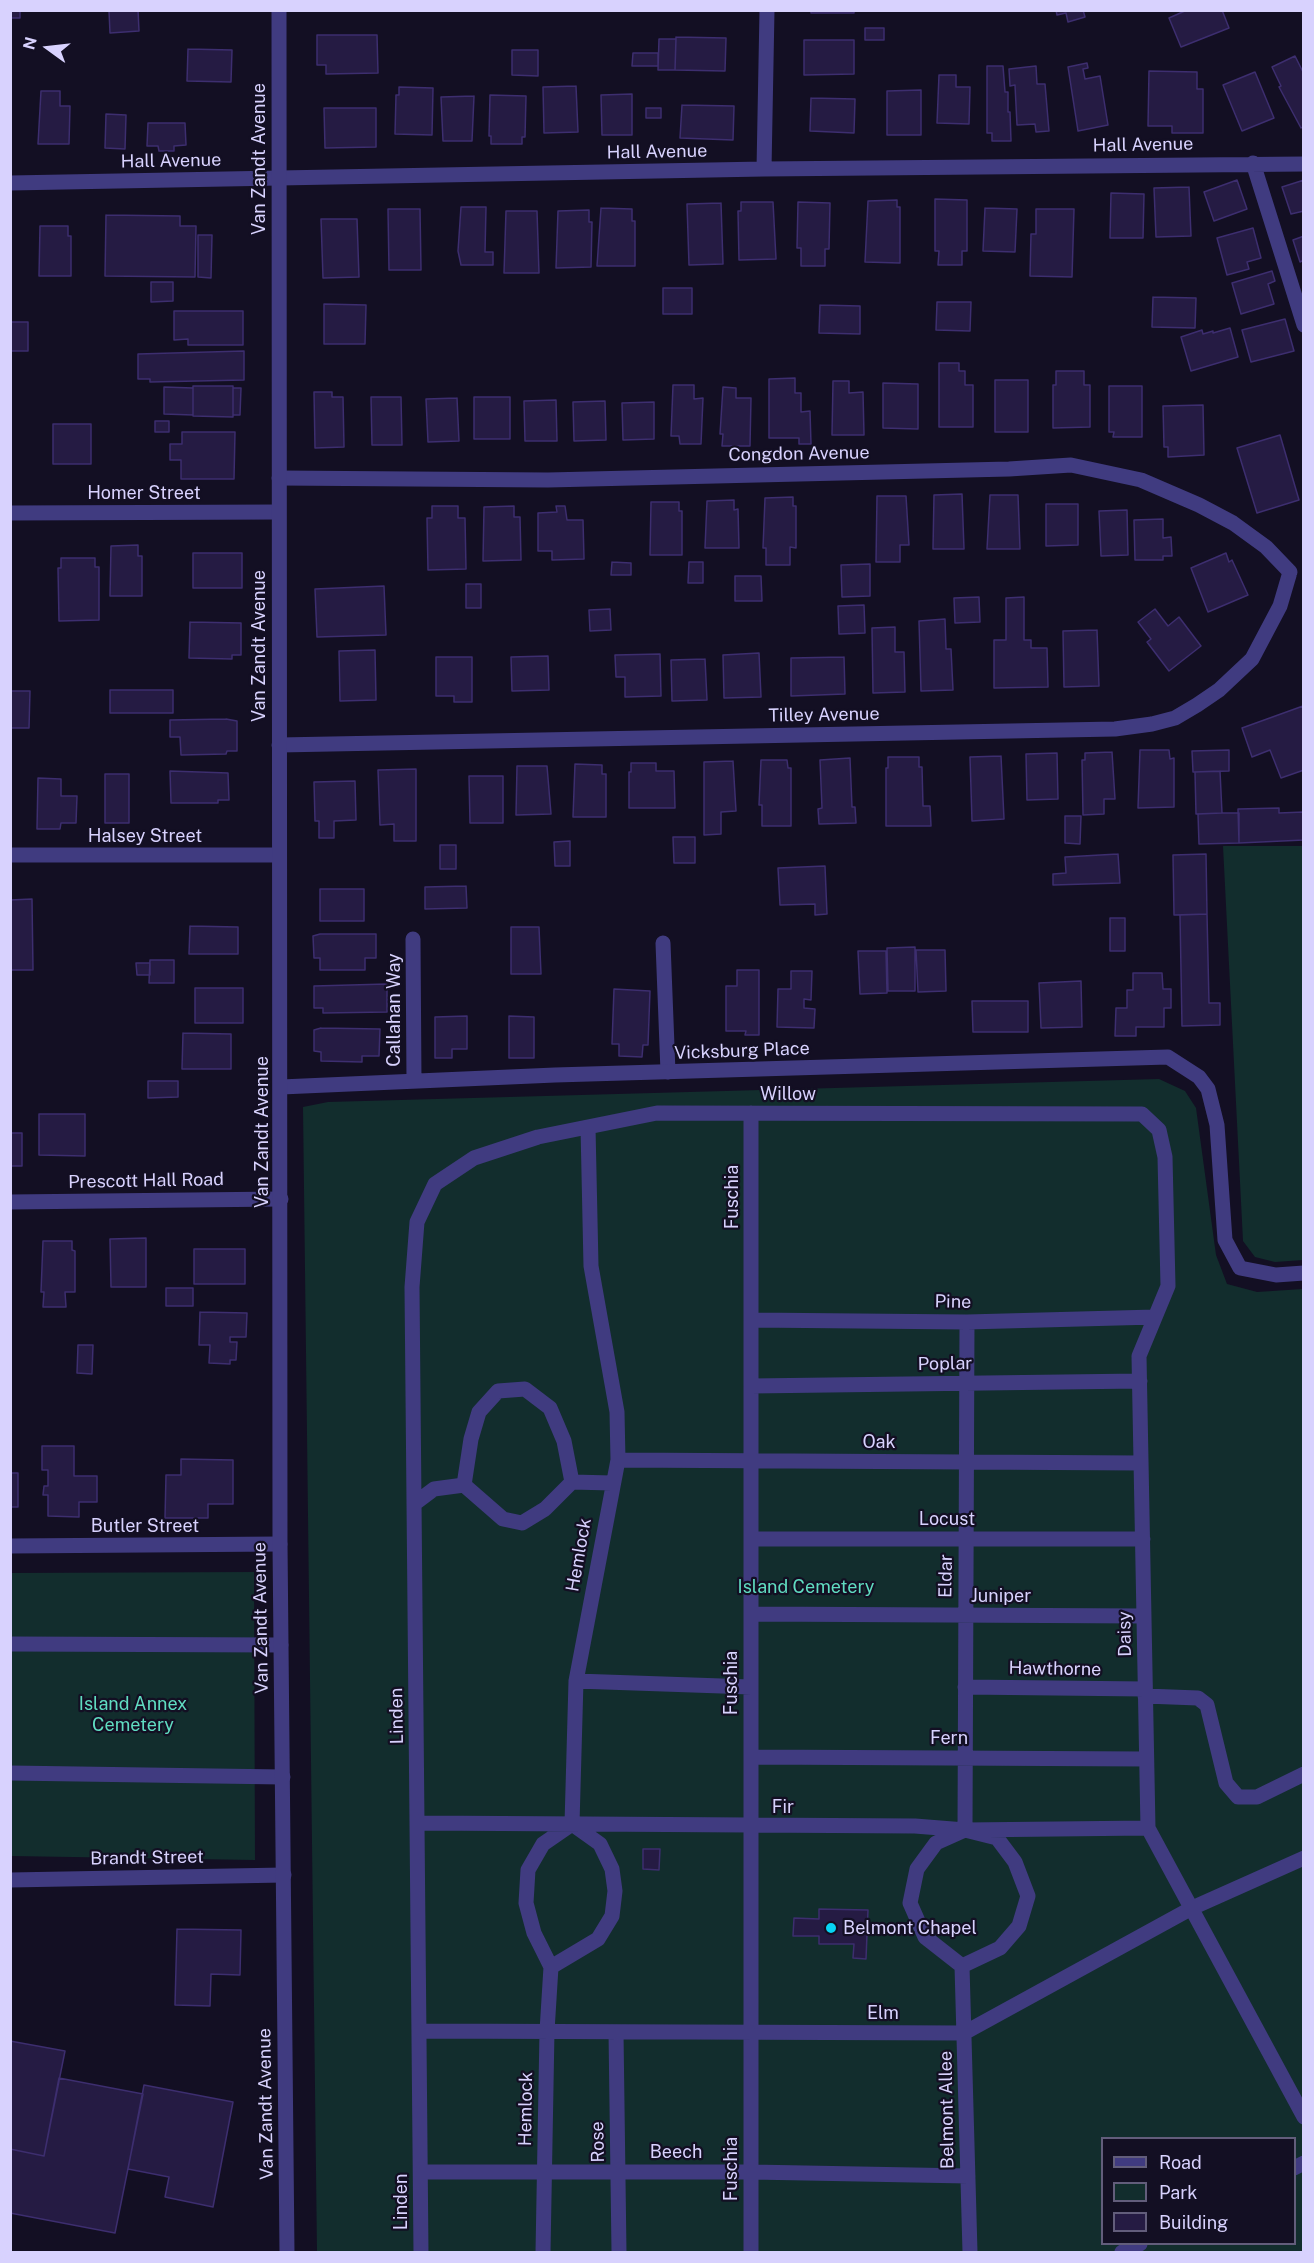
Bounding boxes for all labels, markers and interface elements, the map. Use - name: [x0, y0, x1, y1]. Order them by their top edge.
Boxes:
- north arrow: [18, 18, 78, 78]
- text: N: [19, 35, 41, 52]
- street label: Van Zandt Avenue: [248, 83, 270, 235]
- street label: Hall Avenue: [1093, 133, 1193, 157]
- street label: Hall Avenue: [607, 140, 707, 164]
- street label: Hall Avenue: [121, 149, 221, 173]
- street label: Congdon Avenue: [728, 442, 870, 466]
- street label: Homer Street: [87, 482, 201, 504]
- street label: Van Zandt Avenue: [248, 570, 270, 722]
- street label: Tilley Avenue: [768, 703, 880, 727]
- street label: Halsey Street: [88, 825, 202, 847]
- street label: Callahan Way: [383, 953, 405, 1067]
- street label: Vicksburg Place: [674, 1038, 810, 1064]
- street label: Van Zandt Avenue: [251, 1056, 273, 1208]
- street label: Willow: [760, 1083, 816, 1105]
- street label: Fuschia: [721, 1165, 743, 1229]
- street label: Prescott Hall Road: [68, 1169, 224, 1193]
- street label: Pine: [935, 1291, 971, 1313]
- street label: Poplar: [918, 1353, 972, 1375]
- street label: Oak: [862, 1431, 896, 1453]
- street label: Locust: [919, 1508, 975, 1530]
- street label: Butler Street: [91, 1515, 199, 1537]
- street label: Hemlock: [562, 1516, 596, 1594]
- street label: Van Zandt Avenue: [249, 1542, 273, 1694]
- street label: Eldar: [935, 1554, 957, 1598]
- park label: Island Cemetery: [738, 1576, 874, 1598]
- street label: Juniper: [971, 1585, 1031, 1607]
- street label: Daisy: [1114, 1611, 1136, 1657]
- street label: Fuschia: [720, 1651, 742, 1715]
- street label: Hawthorne: [1008, 1657, 1102, 1681]
- street label: Linden: [386, 1687, 408, 1745]
- park label: Island Annex Cemetery: [79, 1693, 187, 1736]
- street label: Fern: [930, 1727, 968, 1749]
- street label: Fir: [772, 1796, 794, 1818]
- street label: Brandt Street: [90, 1846, 204, 1870]
- place label: Belmont Chapel: [843, 1917, 977, 1939]
- marker: Belmont Chapel: [824, 1921, 838, 1935]
- street label: Elm: [867, 2002, 899, 2024]
- street label: Van Zandt Avenue: [254, 2028, 278, 2180]
- street label: Belmont Allee: [935, 2051, 959, 2169]
- street label: Hemlock: [515, 2072, 537, 2146]
- street label: Rose: [587, 2121, 609, 2163]
- street label: Fuschia: [720, 2137, 742, 2201]
- legend: [1101, 2137, 1296, 2245]
- street label: Beech: [650, 2141, 702, 2163]
- text: Road: [1159, 2152, 1202, 2173]
- street label: Linden: [390, 2174, 412, 2230]
- text: Park: [1159, 2182, 1197, 2203]
- text: Building: [1159, 2212, 1228, 2233]

